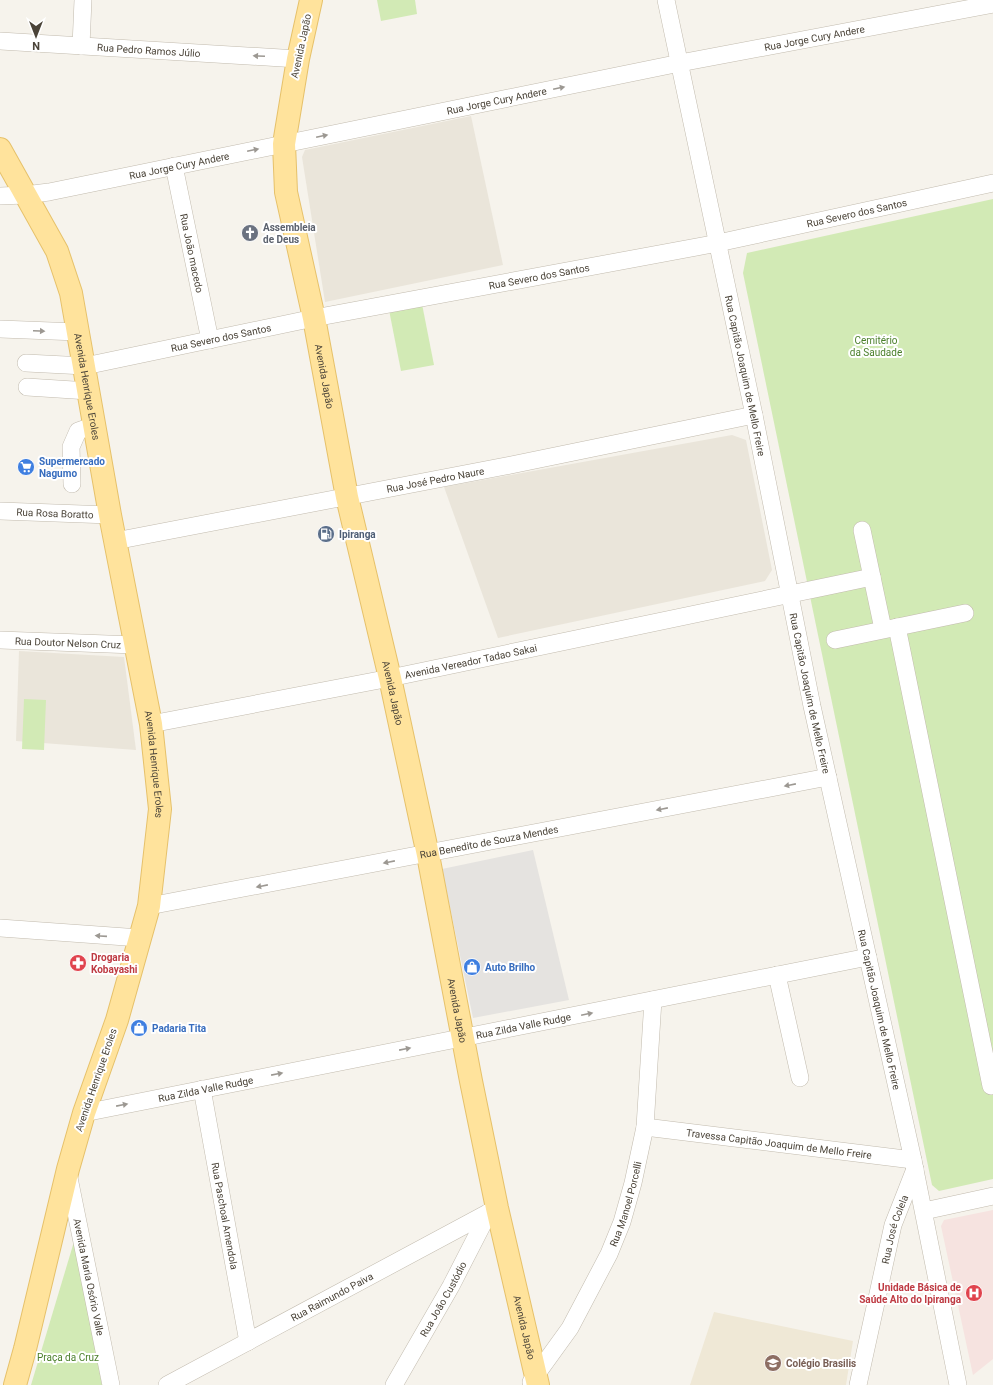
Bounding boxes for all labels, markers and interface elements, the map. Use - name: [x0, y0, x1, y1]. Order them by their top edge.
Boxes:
- street label: Avenida Japão: [289, 12, 313, 79]
- north arrow: [16, 16, 56, 56]
- street label: Rua Jorge Cury Andere: [763, 23, 865, 53]
- text: N: [32, 39, 40, 52]
- street label: Rua Pedro Ramos Júlio: [97, 41, 201, 59]
- one-way arrow: [253, 53, 265, 60]
- one-way arrow: [553, 84, 565, 90]
- street label: Rua Jorge Cury Andere: [445, 85, 548, 116]
- one-way arrow: [316, 133, 328, 139]
- one-way arrow: [247, 147, 259, 153]
- street label: Rua Jorge Cury Andere: [128, 150, 230, 181]
- street label: Rua Severo dos Santos: [806, 196, 908, 229]
- street label: Rua João macedo: [178, 213, 206, 294]
- place label: Assembleia de Deus: [263, 222, 316, 245]
- church icon: Assembleia de Deus: [240, 223, 260, 243]
- street label: Rua Severo dos Santos: [488, 261, 590, 291]
- street label: Rua Capitão Joaquim de Mello Freire: [723, 294, 768, 457]
- street label: Rua Severo dos Santos: [170, 322, 272, 353]
- one-way arrow: [33, 328, 46, 334]
- street label: Avenida Henrique Eroles: [73, 332, 102, 441]
- park label: Cemitério da Saudade: [850, 335, 902, 358]
- street label: Avenida Japão: [313, 343, 336, 410]
- place label: Supermercado Nagumo: [39, 456, 105, 479]
- supermarket icon: Supermercado Nagumo: [16, 457, 36, 477]
- street label: Rua José Pedro Naure: [385, 465, 485, 494]
- street label: Rua Rosa Boratto: [16, 506, 94, 520]
- fuel station icon: Ipiranga: [316, 524, 336, 544]
- place label: Ipiranga: [339, 529, 376, 540]
- street label: Rua Capitão Joaquim de Mello Freire: [788, 612, 832, 774]
- street label: Rua Doutor Nelson Cruz: [15, 635, 121, 650]
- street label: Avenida Vereador Tadao Sakai: [404, 642, 538, 680]
- street label: Avenida Japão: [381, 660, 406, 726]
- street label: Avenida Henrique Eroles: [143, 710, 166, 819]
- one-way arrow: [784, 782, 796, 788]
- one-way arrow: [656, 807, 668, 813]
- street label: Rua Benedito de Souza Mendes: [419, 823, 559, 860]
- one-way arrow: [383, 859, 396, 865]
- one-way arrow: [256, 883, 268, 889]
- street label: Rua Capitão Joaquim de Mello Freire: [856, 928, 903, 1091]
- one-way arrow: [95, 932, 107, 939]
- place label: Drogaria Kobayashi: [91, 952, 138, 975]
- pharmacy icon: Drogaria Kobayashi: [68, 953, 88, 973]
- shop icon: Auto Brilho: [462, 957, 482, 977]
- place label: Auto Brilho: [485, 962, 536, 973]
- street label: Avenida Japão: [446, 977, 469, 1044]
- one-way arrow: [581, 1010, 593, 1016]
- street label: Rua Zilda Valle Rudge: [475, 1011, 572, 1040]
- shop icon: Padaria Tita: [129, 1018, 149, 1038]
- place label: Padaria Tita: [152, 1023, 207, 1034]
- street label: Avenida Henrique Eroles: [73, 1027, 119, 1133]
- one-way arrow: [399, 1046, 411, 1052]
- one-way arrow: [271, 1071, 283, 1077]
- street label: Rua Zilda Valle Rudge: [157, 1074, 254, 1104]
- one-way arrow: [116, 1102, 128, 1108]
- street label: Travessa Capitão Joaquim de Mello Freire: [686, 1127, 872, 1160]
- street label: Rua Manoel Porcelli: [607, 1160, 643, 1248]
- street label: Rua Paschoal Amendola: [210, 1161, 240, 1270]
- street label: Rua José Colela: [879, 1193, 910, 1265]
- street label: Avenida Maria Osório Valle: [72, 1217, 106, 1337]
- street label: Rua João Custódio: [418, 1259, 468, 1339]
- street label: Rua Raimundo Paiva: [289, 1270, 375, 1323]
- place label: Unidade Básica de Saúde Alto do Ipiranga: [859, 1282, 962, 1305]
- hospital icon: Unidade Básica de Saúde Alto do Ipiranga: [964, 1283, 984, 1303]
- street label: Avenida Japão: [512, 1294, 537, 1361]
- park label: Praça da Cruz: [37, 1352, 99, 1363]
- school or university icon: Colégio Brasilis: [763, 1353, 783, 1373]
- place label: Colégio Brasilis: [786, 1358, 856, 1369]

